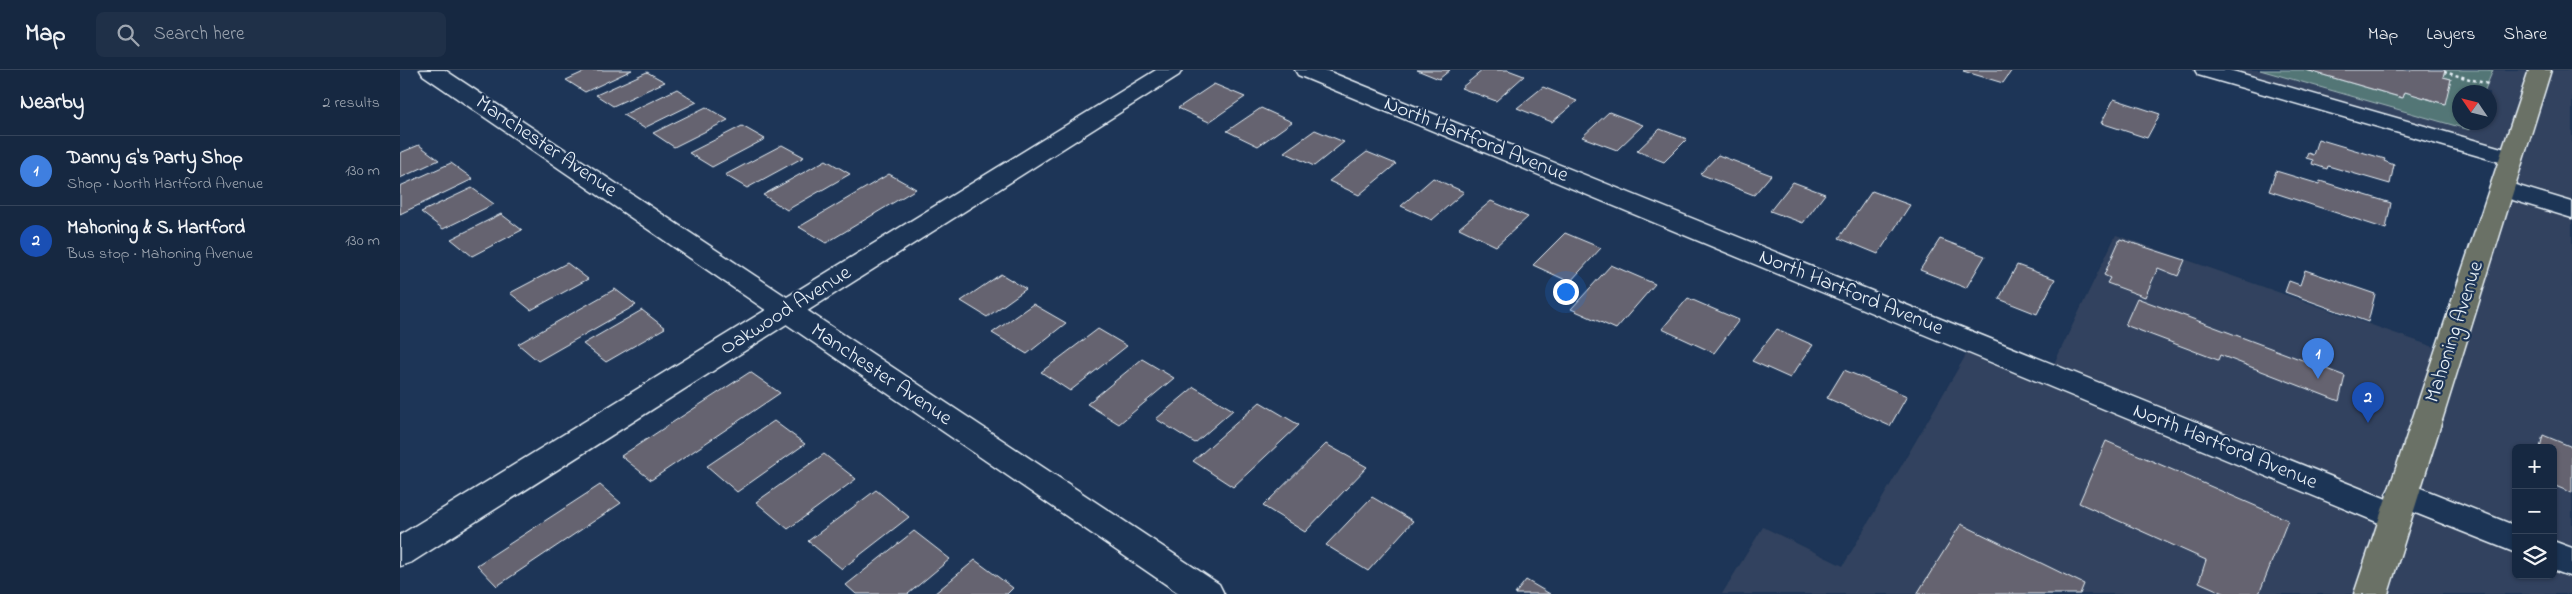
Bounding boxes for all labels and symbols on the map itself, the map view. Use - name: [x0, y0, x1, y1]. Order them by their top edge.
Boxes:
- north arrow: [2452, 85, 2497, 130]
- street label: Manchester Avenue: [469, 88, 623, 206]
- street label: North Hartford Avenue: [1379, 89, 1573, 191]
- street label: North Hartford Avenue: [1754, 242, 1948, 344]
- street label: Mahoning Avenue: [2418, 257, 2494, 407]
- street label: Oakwood Avenue: [715, 258, 858, 363]
- your location: [1553, 279, 1579, 305]
- street label: Manchester Avenue: [804, 316, 958, 434]
- pin: 1: [2302, 338, 2334, 379]
- pin: 2: [2352, 382, 2384, 423]
- street label: North Hartford Avenue: [2128, 396, 2322, 498]

